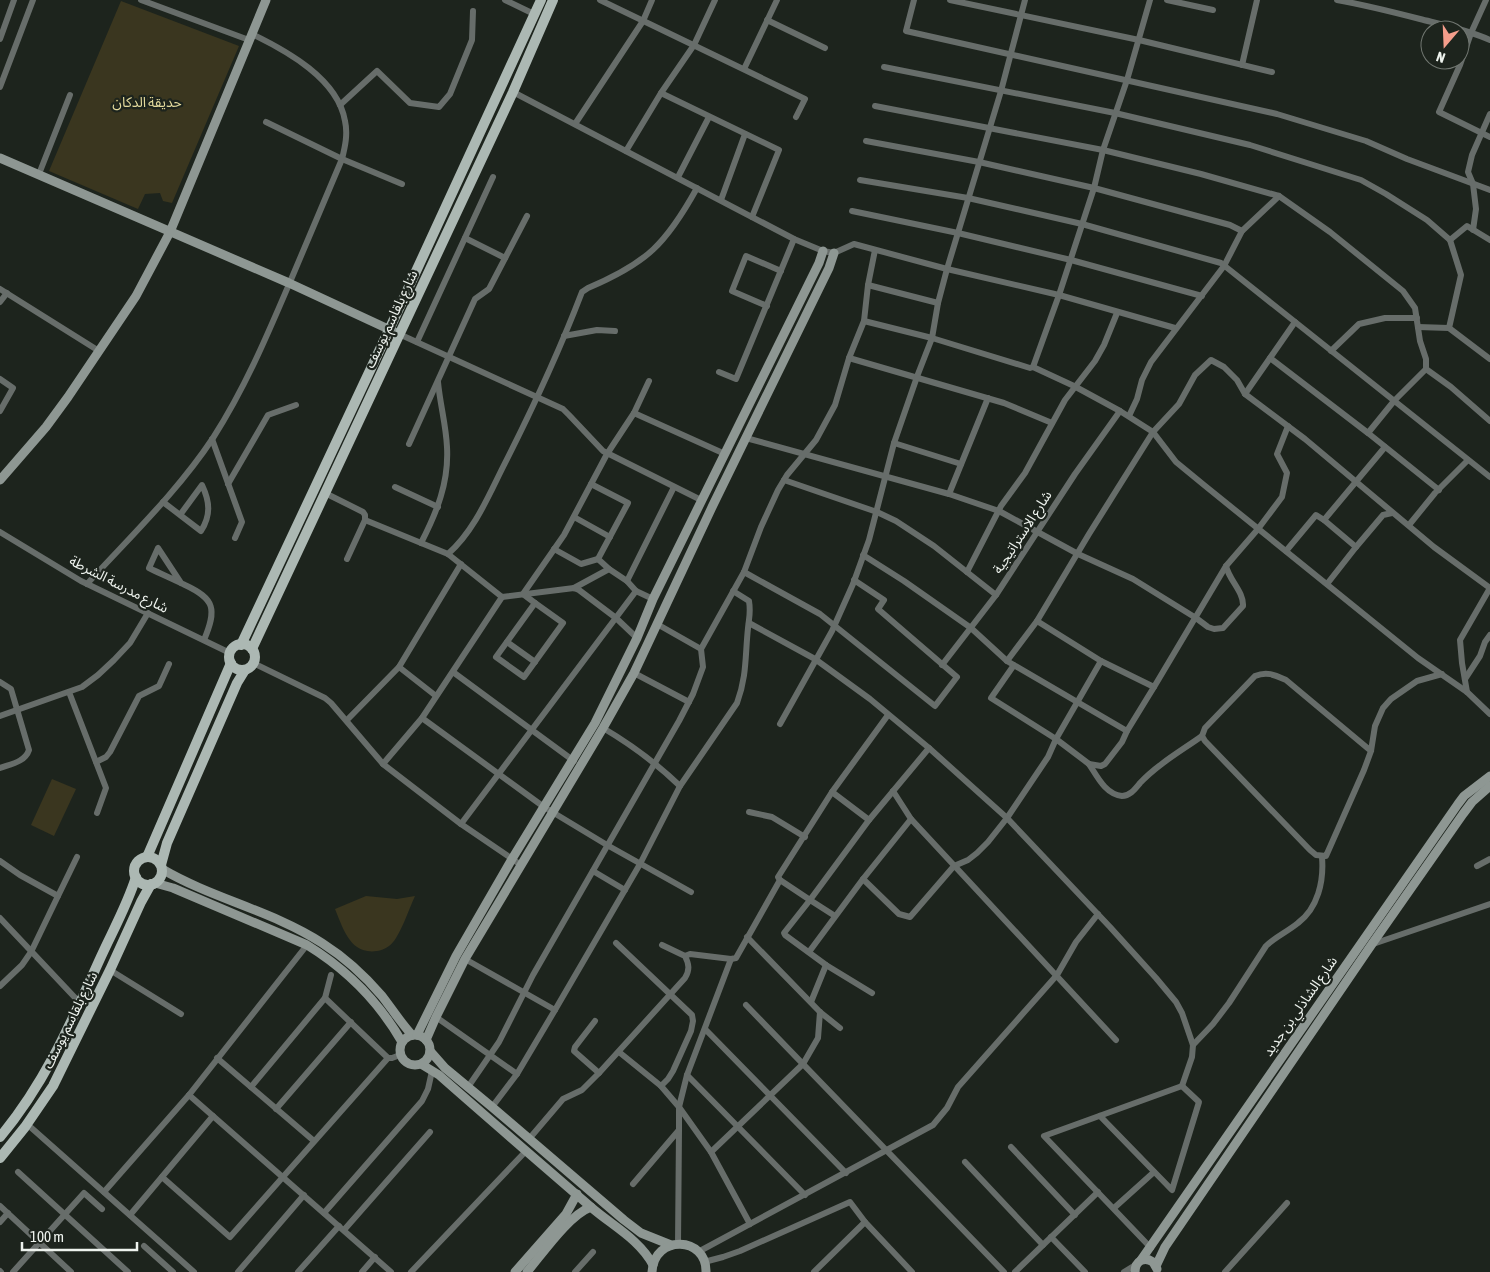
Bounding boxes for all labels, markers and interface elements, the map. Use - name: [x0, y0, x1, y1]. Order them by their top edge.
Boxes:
- north arrow: [1420, 20, 1470, 70]
- text: N: [1434, 48, 1447, 66]
- park label: حديقة الدكان: [112, 94, 182, 111]
- street label: شارع بلقاسم يوسف: [361, 268, 423, 372]
- street label: شارع الاستراتيجية: [989, 487, 1057, 578]
- street label: شارع مدرسة الشرطة: [66, 552, 171, 618]
- street label: شارع الشاذلي بن جديد: [1260, 953, 1343, 1061]
- street label: شارع بلقاسم يوسف: [40, 969, 103, 1072]
- scale bar: [22, 1220, 138, 1252]
- text: 100 m: [30, 1228, 64, 1245]

